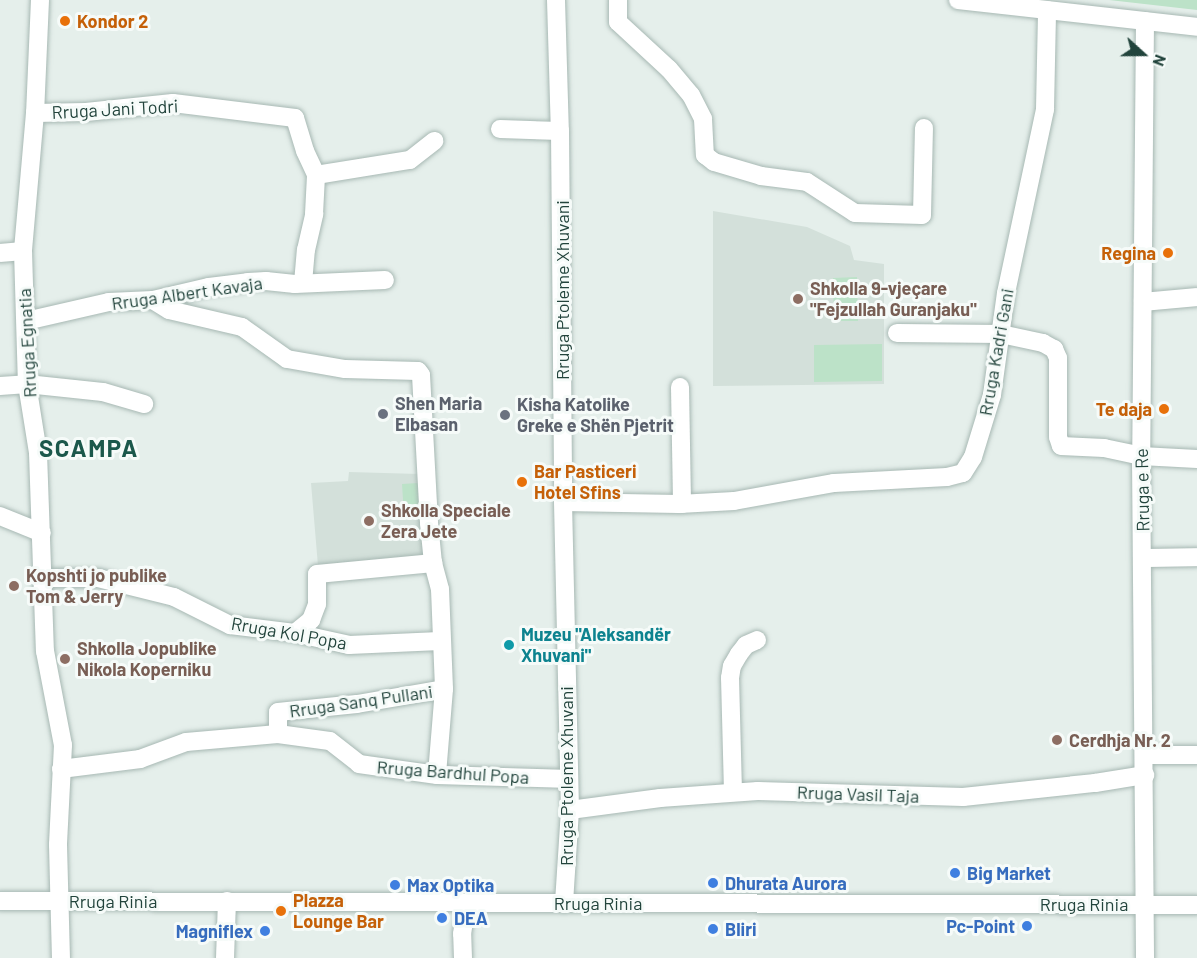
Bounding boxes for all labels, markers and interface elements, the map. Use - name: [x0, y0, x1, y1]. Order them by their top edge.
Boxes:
- place label: Kondor 2: [77, 10, 148, 32]
- marker: Kondor 2: [58, 14, 72, 28]
- north arrow: [1113, 24, 1173, 84]
- text: N: [1149, 52, 1171, 69]
- street label: Rruga Jani Todri: [51, 95, 179, 123]
- street label: Rruga Ptoleme Xhuvani: [551, 200, 573, 380]
- place label: Regina: [1101, 242, 1156, 264]
- marker: Regina: [1161, 246, 1175, 260]
- street label: Rruga Albert Kavaja: [110, 272, 264, 314]
- place label: Shkolla 9-vjeçare "Fejzullah Guranjaku": [810, 278, 977, 320]
- street label: Rruga Kadri Gani: [974, 287, 1018, 417]
- street label: Rruga Egnatia: [13, 288, 41, 398]
- marker: Shkolla 9-vjeçare "Fejzullah Guranjaku": [791, 292, 805, 306]
- place label: Shen Maria Elbasan: [395, 393, 482, 436]
- place label: Kisha Katolike Greke e Shën Pjetrit: [517, 394, 674, 436]
- place label: Te daja: [1096, 398, 1152, 420]
- marker: Te daja: [1157, 402, 1171, 416]
- marker: Shen Maria Elbasan: [376, 407, 390, 421]
- marker: Kisha Katolike Greke e Shën Pjetrit: [498, 408, 512, 422]
- district label: SCAMPA: [39, 434, 139, 462]
- street label: Rruga e Re: [1130, 448, 1154, 532]
- place label: Bar Pasticeri Hotel Sfins: [534, 461, 637, 504]
- marker: Bar Pasticeri Hotel Sfins: [515, 475, 529, 489]
- place label: Shkolla Speciale Zera Jete: [381, 500, 511, 542]
- marker: Shkolla Speciale Zera Jete: [362, 514, 376, 528]
- place label: Kopshti jo publike Tom & Jerry: [26, 565, 167, 608]
- marker: Kopshti jo publike Tom & Jerry: [7, 579, 21, 593]
- street label: Rruga Kol Popa: [229, 612, 349, 654]
- place label: Muzeu "Aleksandër Xhuvani": [521, 624, 671, 666]
- place label: Shkolla Jopublike Nikola Koperniku: [77, 638, 217, 680]
- marker: Muzeu "Aleksandër Xhuvani": [502, 638, 516, 652]
- marker: Shkolla Jopublike Nikola Koperniku: [58, 652, 72, 666]
- street label: Rruga Sanq Pullani: [288, 680, 434, 722]
- street label: Rruga Ptoleme Xhuvani: [555, 686, 577, 866]
- place label: Cerdhja Nr. 2: [1069, 729, 1171, 751]
- marker: Cerdhja Nr. 2: [1050, 733, 1064, 747]
- street label: Rruga Bardhul Popa: [376, 756, 530, 788]
- street label: Rruga Vasil Taja: [796, 781, 920, 807]
- place label: Big Market: [967, 862, 1051, 884]
- marker: Big Market: [948, 866, 962, 880]
- place label: Dhurata Aurora: [725, 872, 847, 894]
- place label: Max Optika: [407, 874, 494, 896]
- marker: Dhurata Aurora: [706, 876, 720, 890]
- marker: Max Optika: [388, 878, 402, 892]
- street label: Rruga Rinia: [69, 890, 157, 912]
- place label: Plazza Lounge Bar: [293, 890, 384, 932]
- street label: Rruga Rinia: [554, 892, 642, 914]
- street label: Rruga Rinia: [1040, 893, 1128, 915]
- marker: Plazza Lounge Bar: [274, 904, 288, 918]
- place label: DEA: [454, 907, 488, 929]
- marker: DEA: [435, 911, 449, 925]
- place label: Pc-Point: [946, 915, 1015, 937]
- place label: Bliri: [725, 918, 757, 940]
- marker: Pc-Point: [1020, 919, 1034, 933]
- place label: Magniflex: [176, 920, 253, 942]
- marker: Bliri: [706, 922, 720, 936]
- marker: Magniflex: [258, 924, 272, 938]

